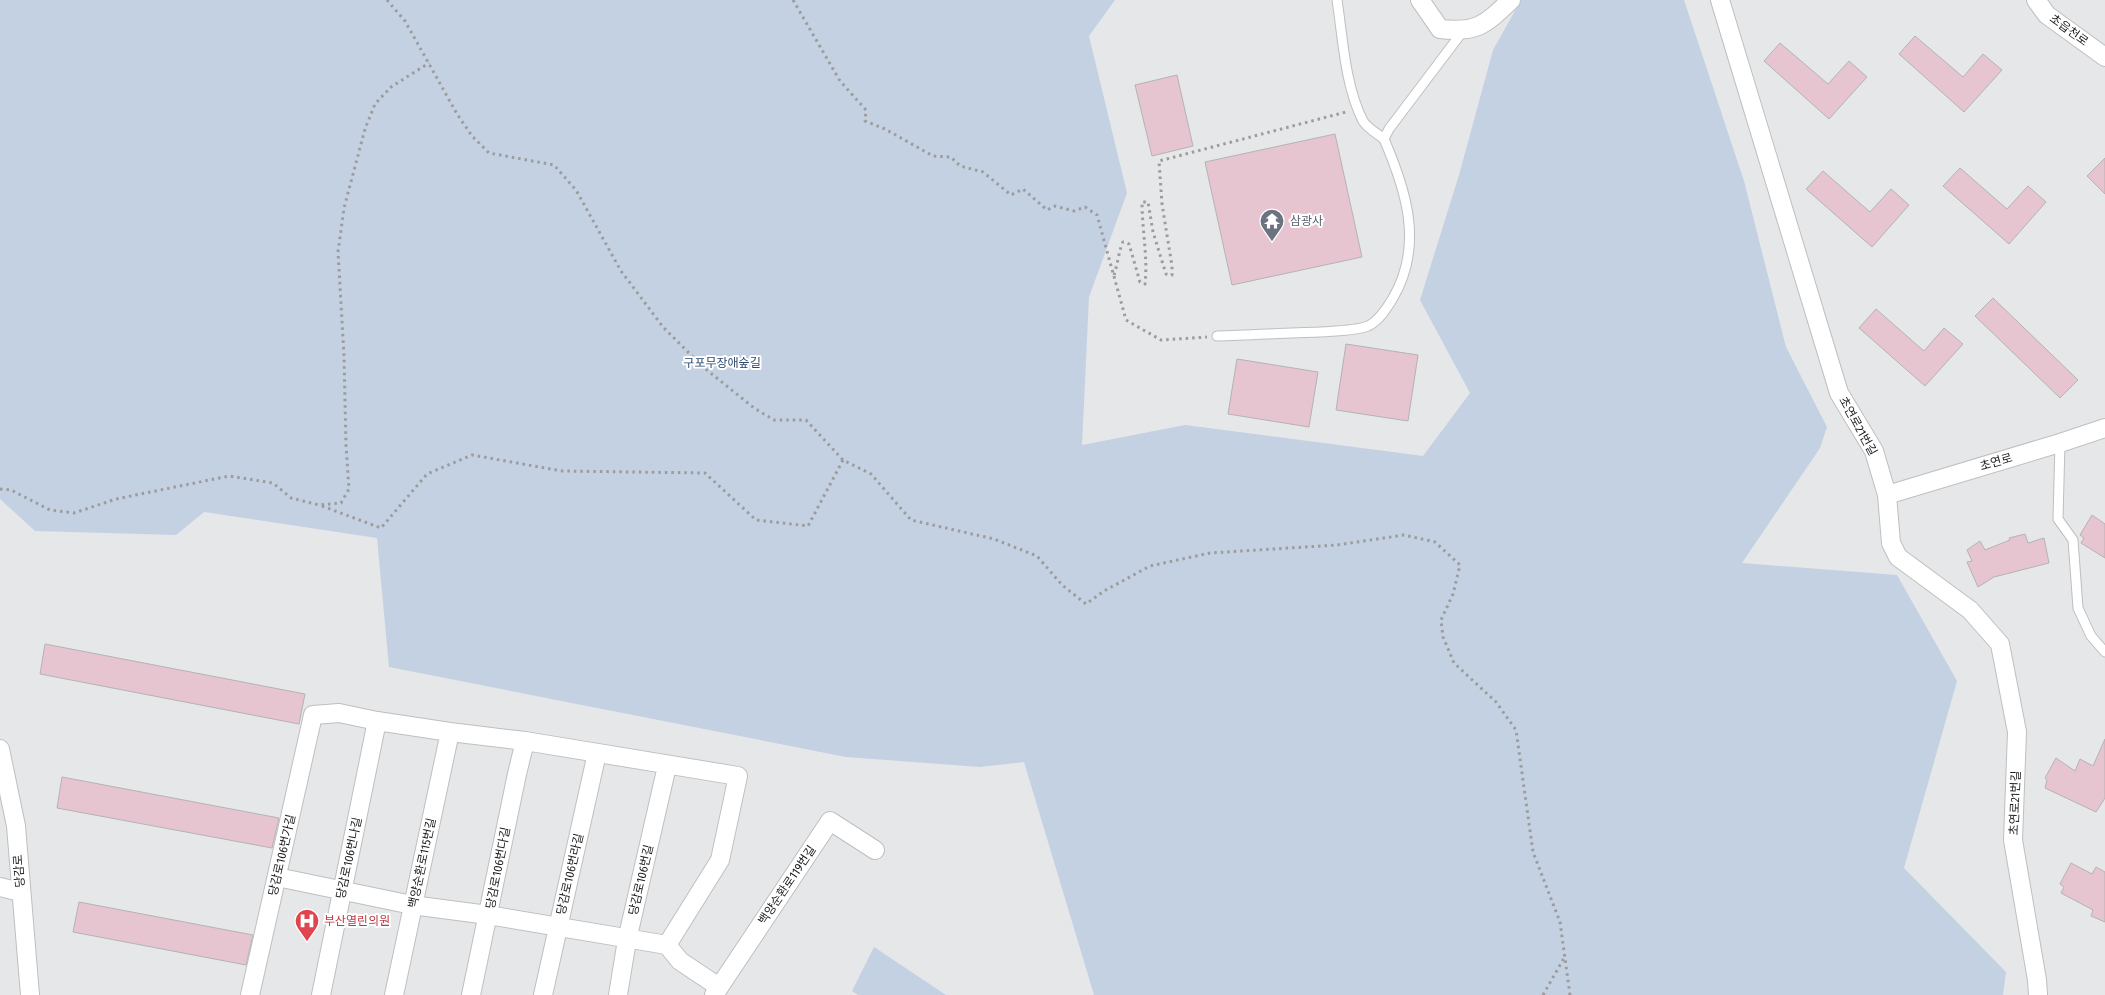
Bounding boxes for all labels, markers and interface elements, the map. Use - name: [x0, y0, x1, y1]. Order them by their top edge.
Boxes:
- street label: 초읍천로: [2047, 11, 2091, 49]
- temple icon: 삼광사: [1259, 208, 1285, 242]
- place label: 삼광사: [1290, 214, 1323, 228]
- park label: 구포무장애숲길: [683, 356, 761, 370]
- street label: 초연로21번길: [1836, 394, 1880, 458]
- street label: 초연로: [1978, 451, 2014, 473]
- street label: 초연로21번길: [2007, 770, 2023, 836]
- street label: 당감로106번가길: [266, 813, 298, 897]
- street label: 당감로106번나길: [334, 816, 364, 900]
- street label: 백양순환로115번길: [406, 817, 438, 909]
- street label: 당감로106번다길: [483, 826, 513, 910]
- street label: 당감로106번라길: [554, 832, 586, 916]
- street label: 당감로106번길: [626, 843, 656, 917]
- street label: 백양순환로119번길: [755, 843, 819, 927]
- street label: 당감로: [11, 854, 27, 888]
- hospital icon: 부산열린의원: [294, 908, 320, 942]
- place label: 부산열린의원: [324, 914, 390, 928]

